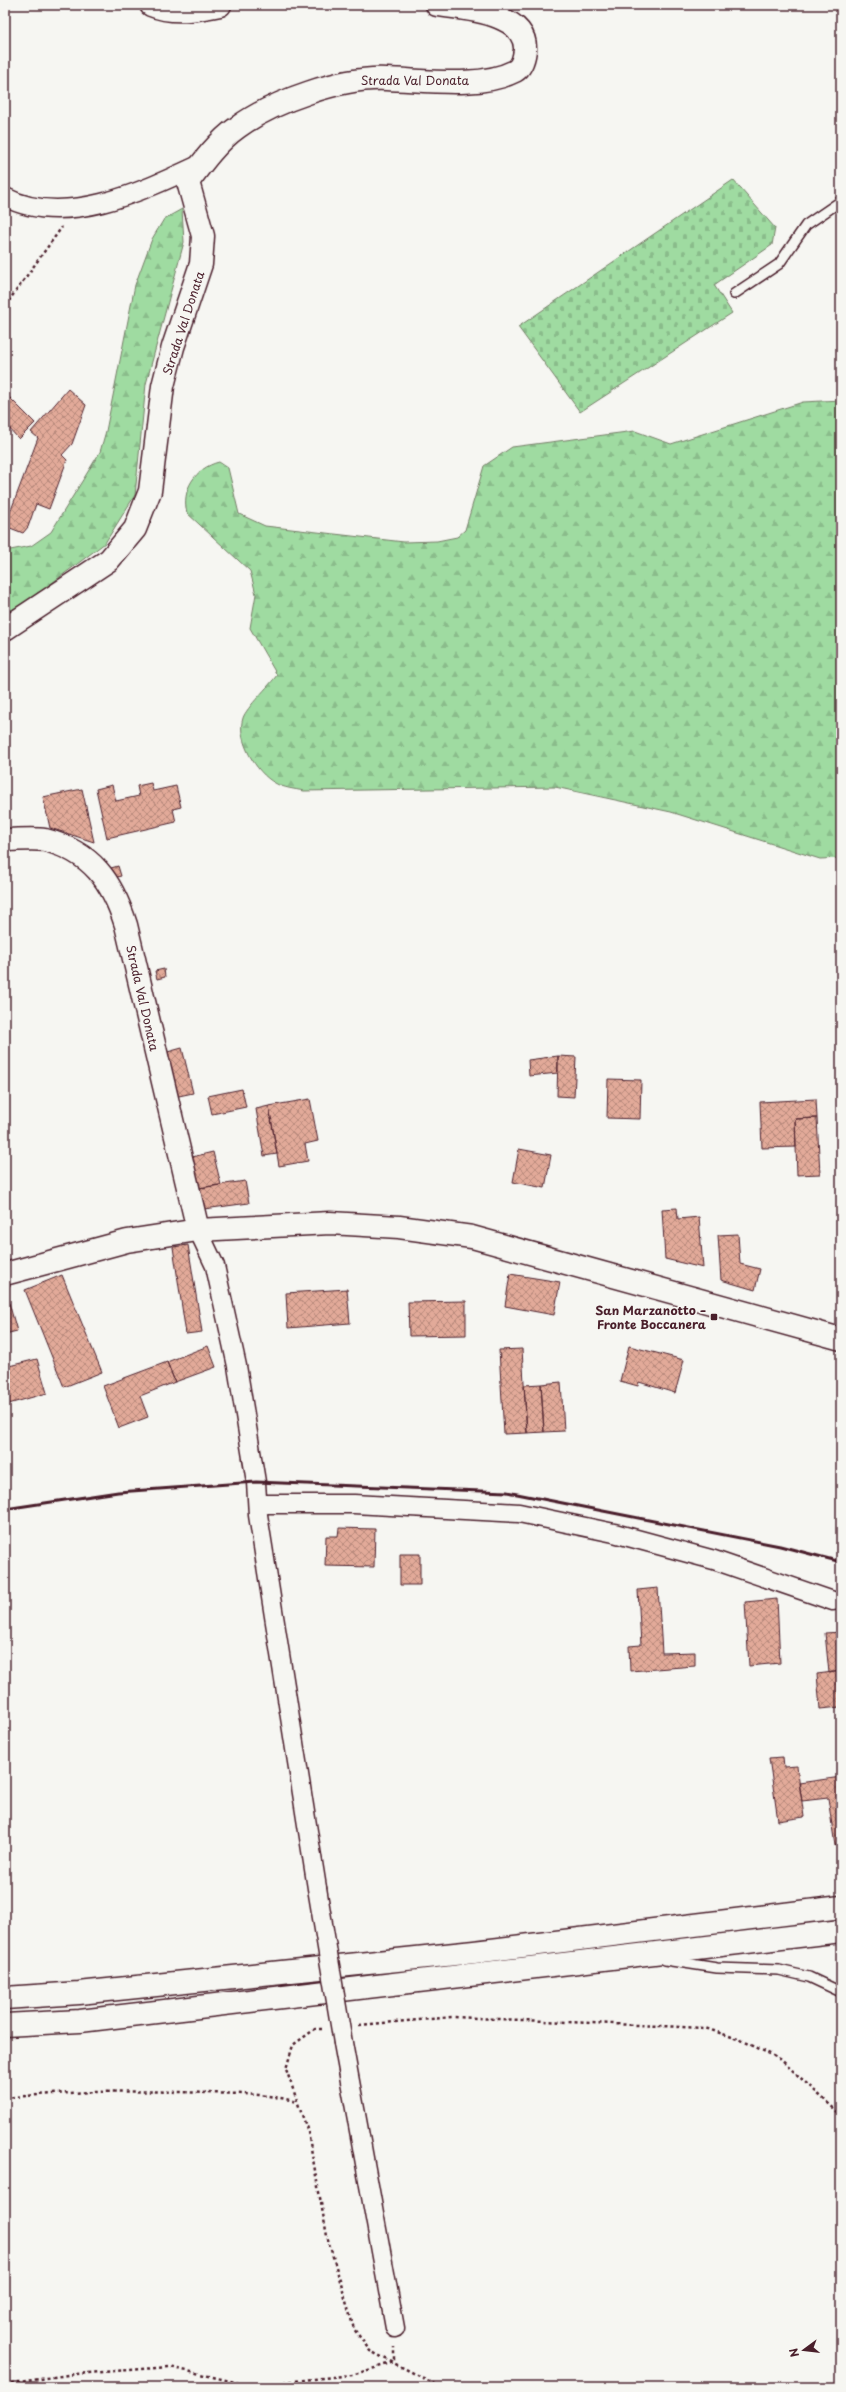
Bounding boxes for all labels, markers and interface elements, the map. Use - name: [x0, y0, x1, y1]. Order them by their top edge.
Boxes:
- street label: Strada Val Donata: [361, 71, 470, 89]
- street label: Strada Val Donata: [158, 268, 208, 377]
- street label: Strada Val Donata: [122, 943, 164, 1053]
- place label: San Marzanotto – Fronte Boccanera: [595, 1301, 707, 1333]
- marker: San Marzanotto – Fronte Boccanera: [709, 1312, 719, 1322]
- north arrow: [784, 2330, 824, 2370]
- text: N: [784, 2346, 803, 2359]

